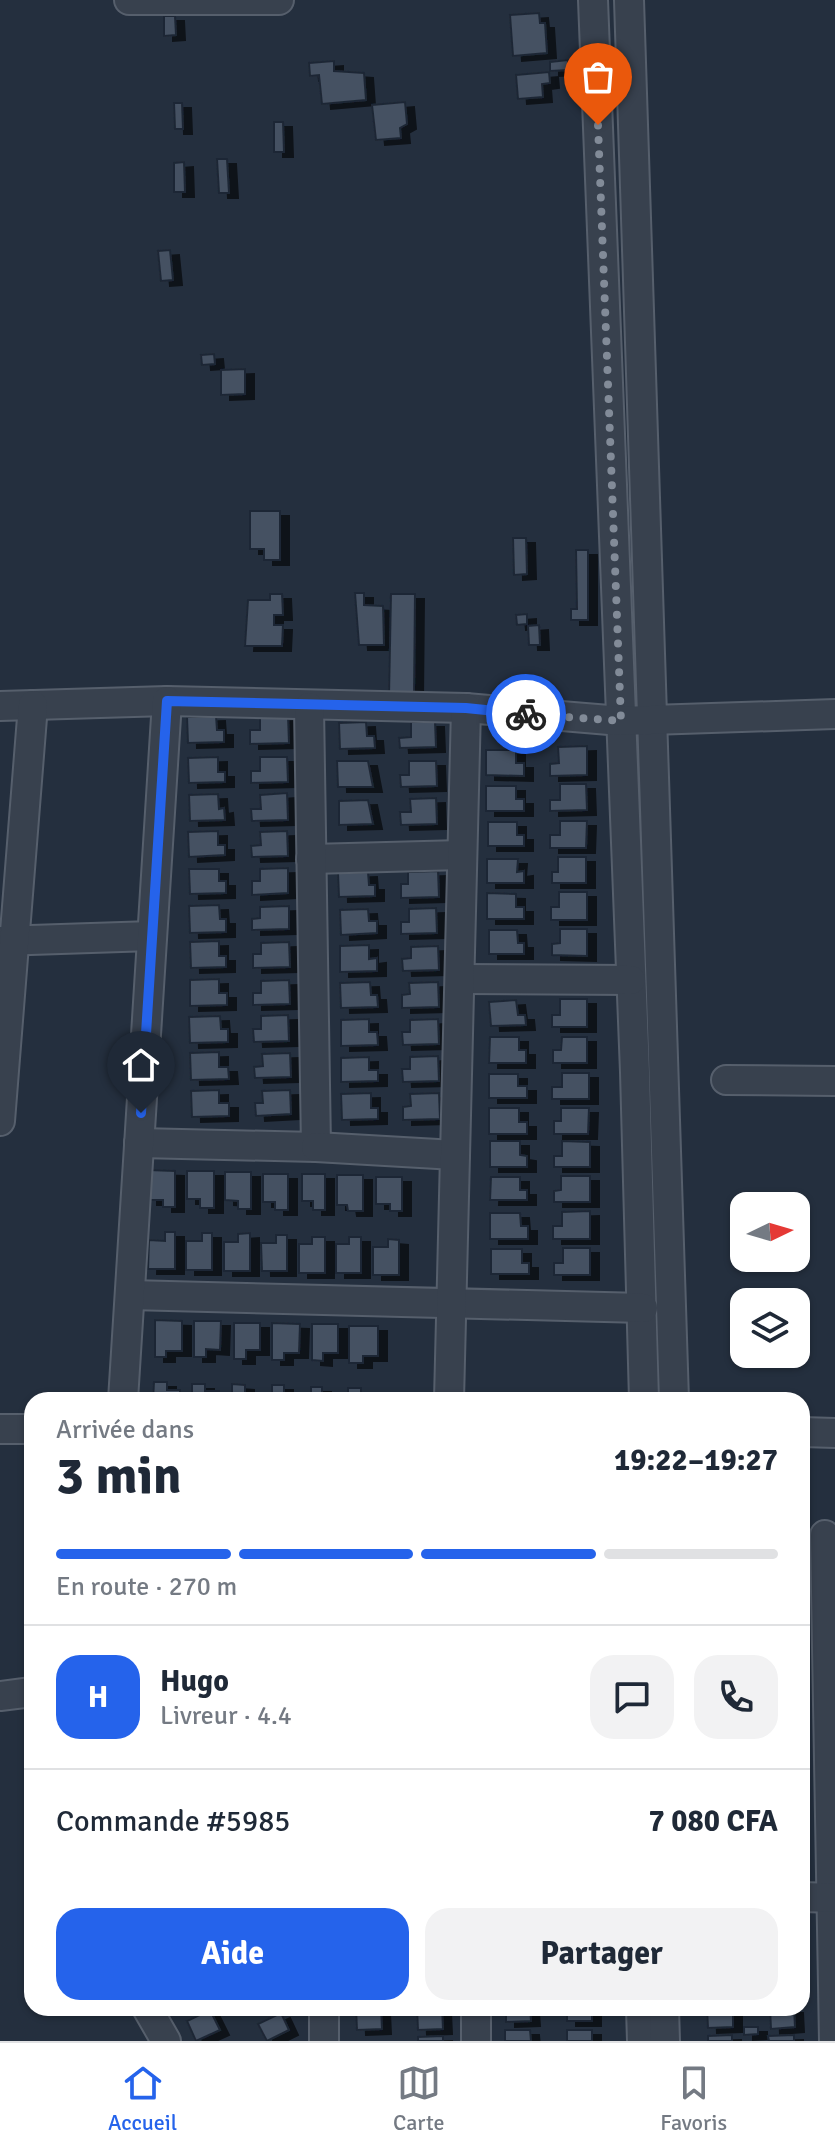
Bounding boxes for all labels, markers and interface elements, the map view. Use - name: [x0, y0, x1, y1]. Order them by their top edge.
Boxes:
- pin: [564, 43, 632, 125]
- icon: bag: [576, 55, 620, 99]
- courier: [486, 674, 566, 754]
- icon: bike: [504, 692, 548, 736]
- pin: [107, 1031, 175, 1113]
- icon: home: [119, 1043, 163, 1087]
- north arrow: [730, 1192, 810, 1272]
- map controls: [730, 1192, 810, 1368]
- button: layers: [730, 1288, 810, 1368]
- text: Arrivée dans: [56, 1414, 194, 1446]
- text: 19:22–19:27: [614, 1442, 778, 1479]
- text: 3 min: [56, 1444, 182, 1508]
- text: En route · 270 m: [56, 1571, 237, 1603]
- button: chat: [590, 1655, 674, 1739]
- button: phone: [694, 1655, 778, 1739]
- text: Hugo: [160, 1663, 229, 1700]
- text: H: [88, 1679, 108, 1716]
- text: Livreur · 4.4: [160, 1700, 292, 1732]
- text: Commande #5985: [56, 1803, 291, 1840]
- text: 7 080 CFA: [648, 1803, 778, 1840]
- button: Aide: [56, 1908, 409, 2000]
- button: Partager: [425, 1908, 778, 2000]
- tab: Accueil: [108, 2061, 177, 2136]
- tab: Carte: [393, 2061, 444, 2136]
- tab: Favoris: [660, 2061, 727, 2136]

